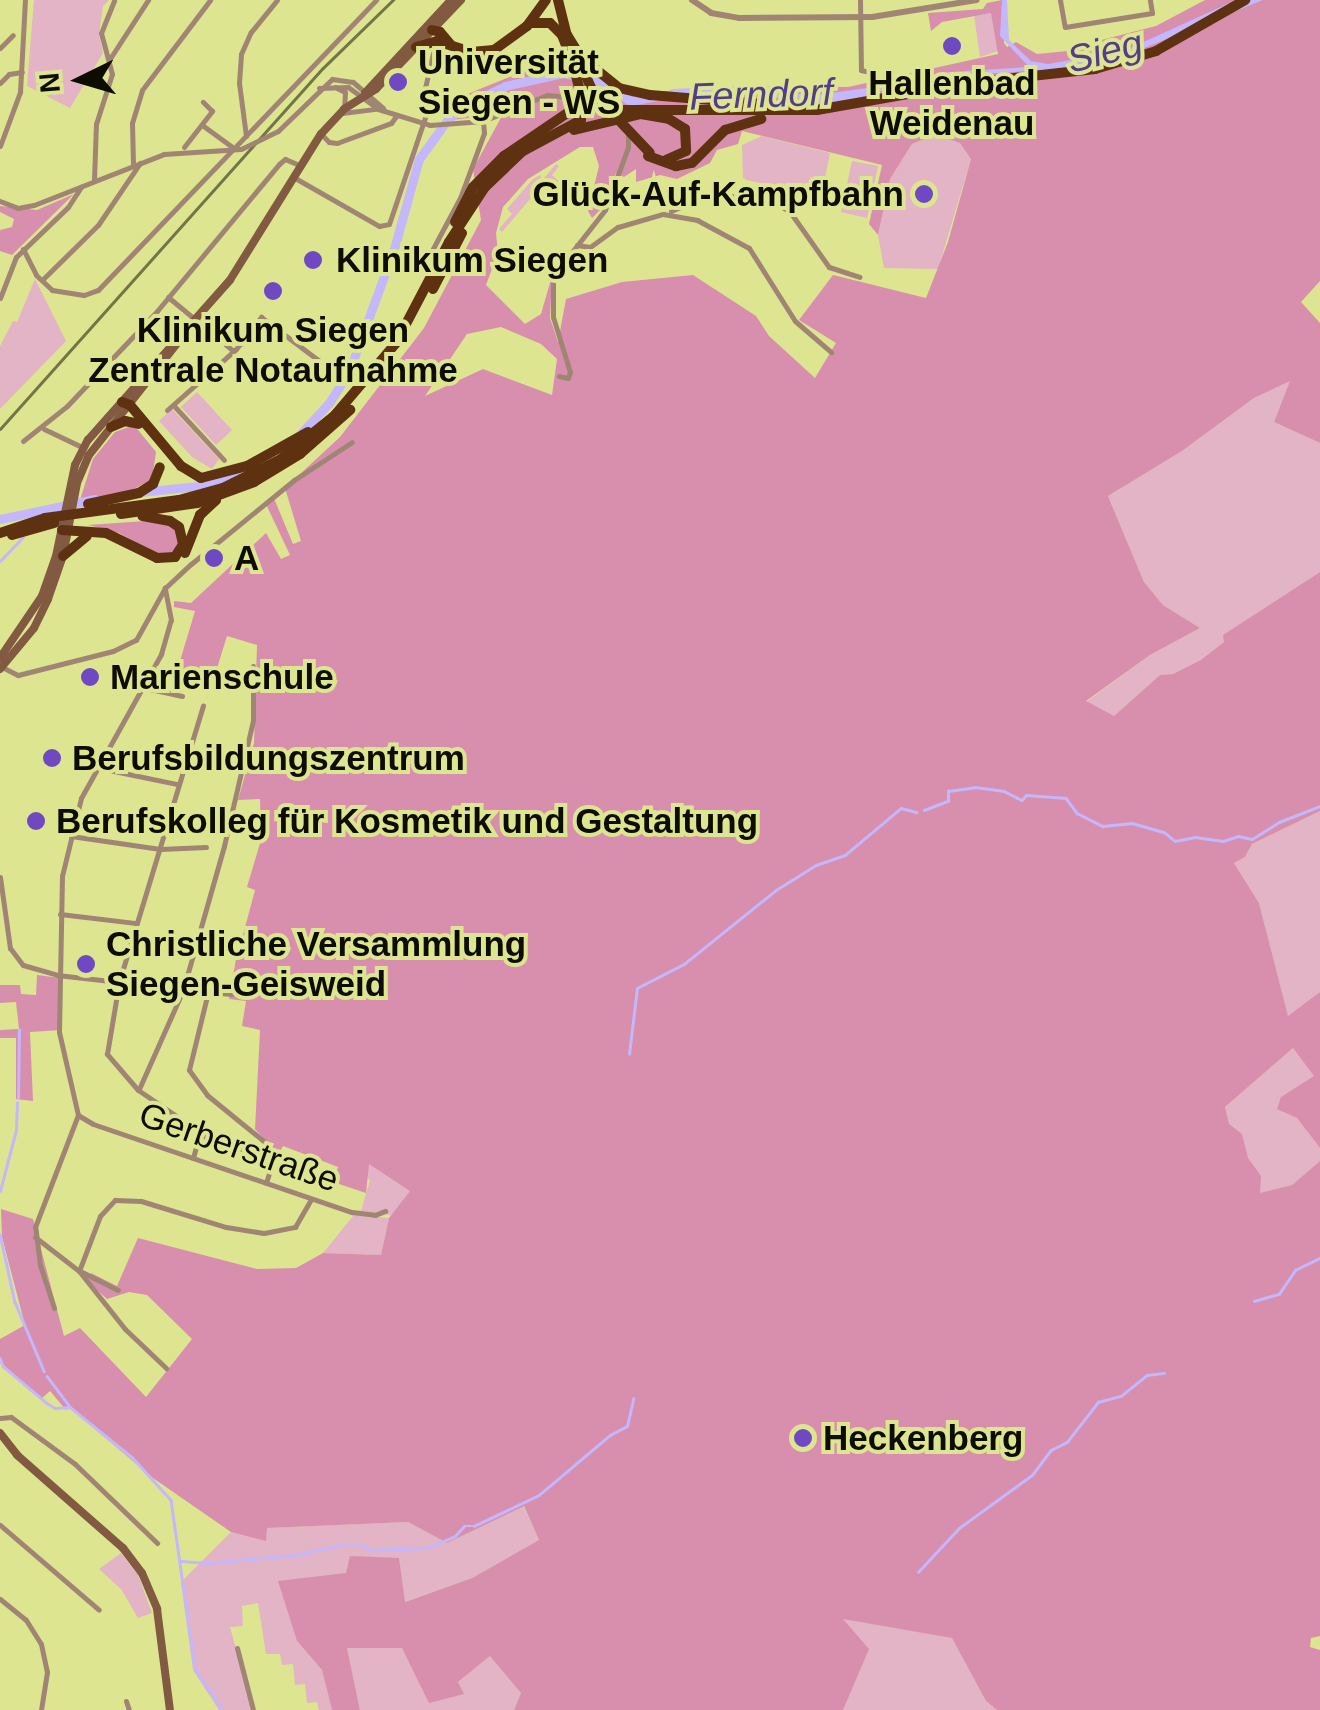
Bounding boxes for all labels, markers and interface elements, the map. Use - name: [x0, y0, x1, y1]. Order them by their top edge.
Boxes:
- water label: Sieg: [1063, 21, 1147, 83]
- north arrow: [30, 30, 130, 130]
- marker: Hallenbad Weidenau: [941, 35, 963, 57]
- place label: Universität Siegen - WS: [418, 41, 620, 123]
- place label: Hallenbad Weidenau: [868, 62, 1036, 144]
- water label: Ferndorf: [688, 70, 834, 120]
- text: N: [33, 71, 66, 94]
- marker: Universität Siegen - WS: [387, 71, 409, 93]
- place label: Glück-Auf-Kampfbahn: [533, 173, 904, 215]
- marker: Glück-Auf-Kampfbahn: [913, 183, 935, 205]
- place label: Klinikum Siegen: [336, 239, 608, 281]
- marker: Klinikum Siegen: [300, 247, 326, 273]
- marker: Klinikum Siegen Zentrale Notaufnahme: [260, 278, 286, 304]
- place label: Klinikum Siegen Zentrale Notaufnahme: [88, 309, 458, 391]
- place label: A: [234, 537, 259, 579]
- marker: A: [203, 547, 225, 569]
- place label: Marienschule: [110, 656, 334, 698]
- marker: Marienschule: [79, 666, 101, 688]
- place label: Berufsbildungszentrum: [72, 737, 465, 779]
- marker: Berufsbildungszentrum: [41, 747, 63, 769]
- place label: Berufskolleg für Kosmetik und Gestaltung: [56, 800, 758, 842]
- marker: Berufskolleg für Kosmetik und Gestaltung: [25, 810, 47, 832]
- place label: Christliche Versammlung Siegen-Geisweid: [106, 923, 526, 1005]
- marker: Christliche Versammlung Siegen-Geisweid: [75, 953, 97, 975]
- street label: Gerberstraße: [134, 1093, 344, 1201]
- place label: Heckenberg: [823, 1417, 1023, 1459]
- marker: Heckenberg: [792, 1427, 814, 1449]

